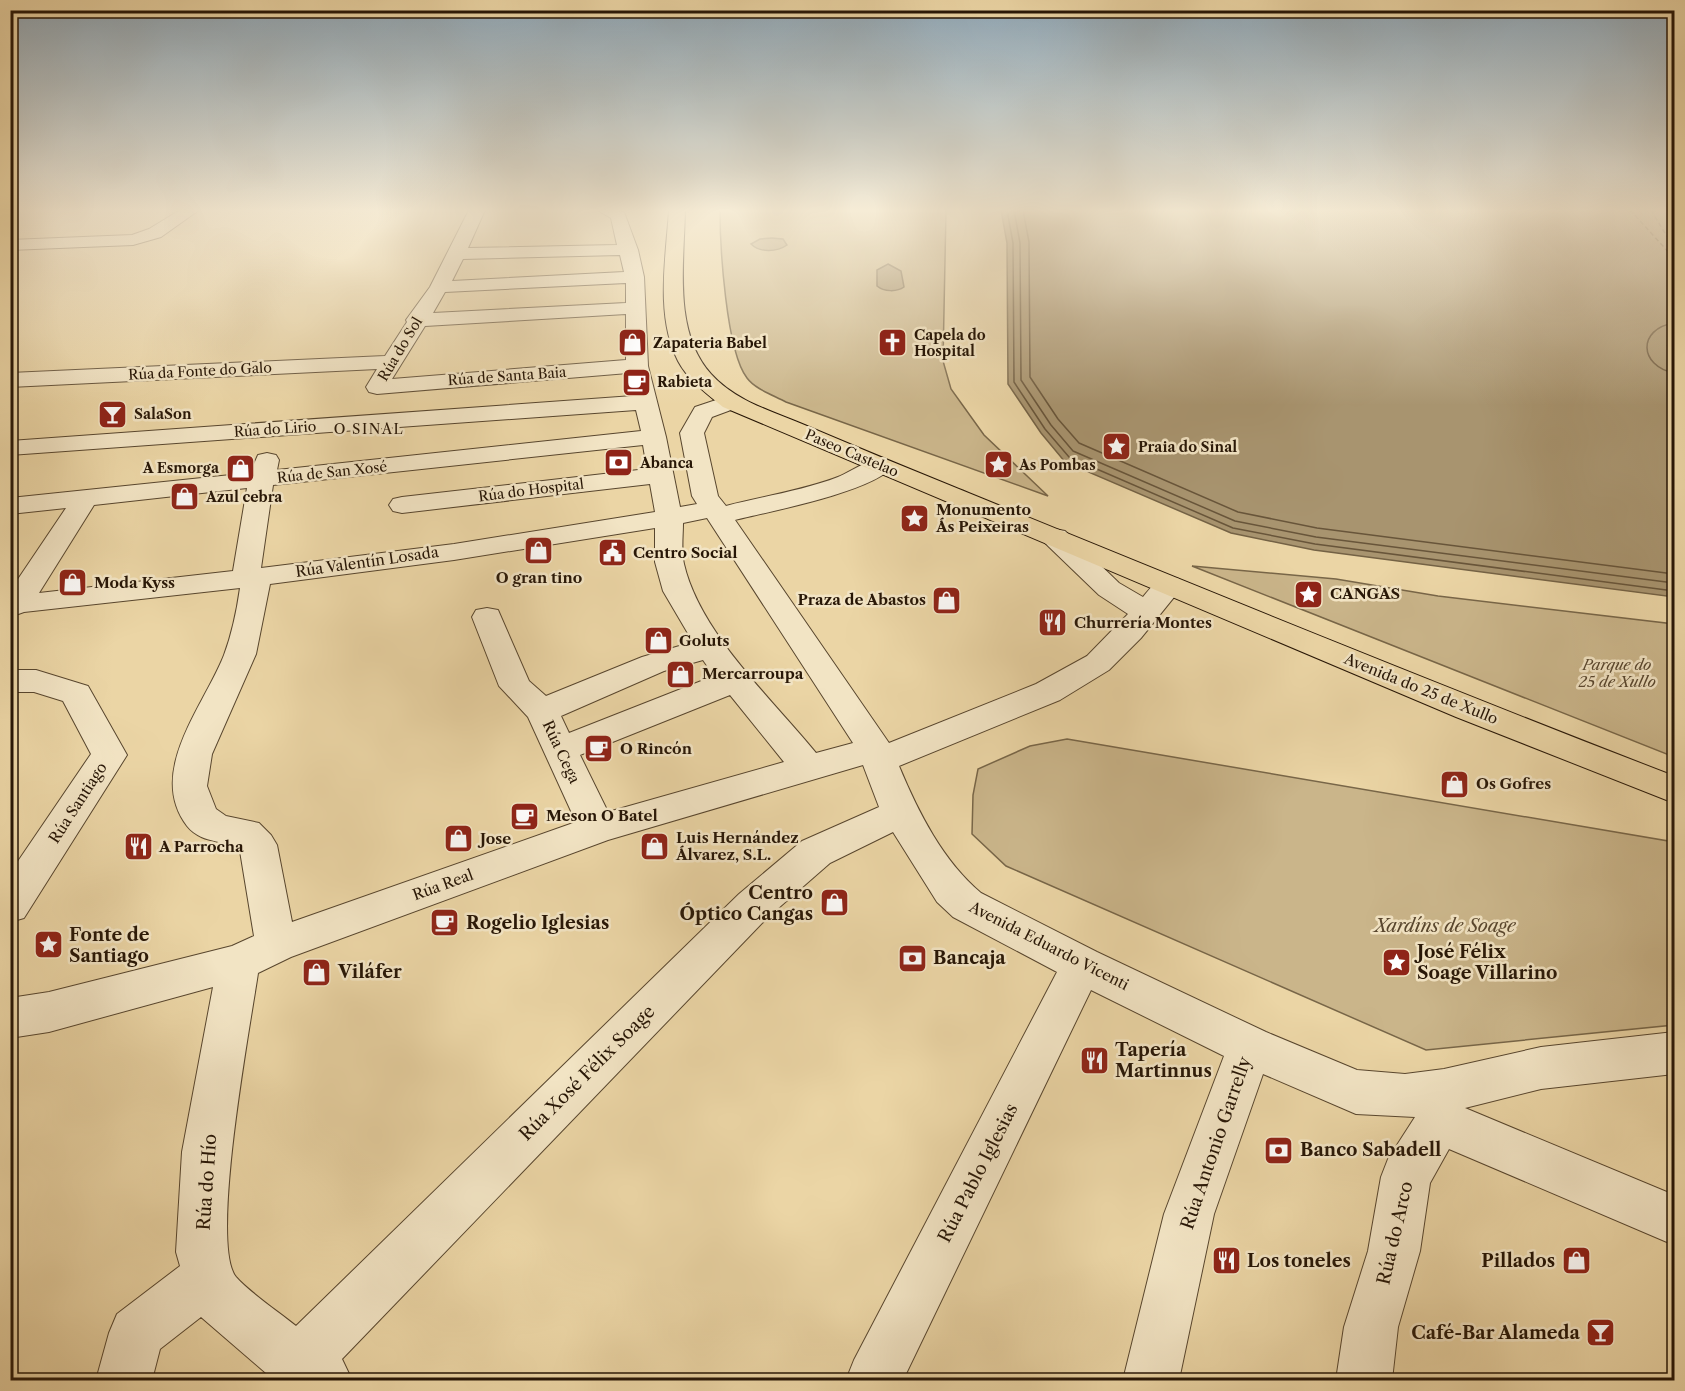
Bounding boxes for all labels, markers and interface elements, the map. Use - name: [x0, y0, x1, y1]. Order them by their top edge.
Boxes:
- street label: Rúa do Sol: [374, 314, 426, 384]
- place label: Capela do Hospital: [914, 326, 986, 360]
- shop icon: Zapateria Babel: [616, 327, 648, 359]
- church icon: Capela do Hospital: [877, 327, 909, 359]
- place label: Zapateria Babel: [653, 334, 767, 352]
- street label: Rúa da Fonte do Galo: [128, 358, 272, 384]
- street label: Rúa de Santa Baia: [447, 363, 568, 389]
- cafe icon: Rabieta: [620, 366, 652, 398]
- place label: Rabieta: [657, 373, 713, 391]
- bar icon: SalaSon: [97, 398, 129, 430]
- place label: SalaSon: [134, 405, 192, 423]
- street label: Rúa do Lirio: [233, 417, 317, 441]
- district label: O SINAL: [334, 420, 404, 438]
- street label: Paseo Castelao: [803, 425, 901, 481]
- place icon: Praia do Sinal: [1101, 431, 1133, 463]
- place label: Praia do Sinal: [1138, 438, 1237, 456]
- bank icon: Abanca: [603, 447, 635, 479]
- place icon: As Pombas: [982, 449, 1014, 481]
- shop icon: A Esmorga: [224, 452, 256, 484]
- place label: Abanca: [639, 454, 694, 472]
- place label: As Pombas: [1018, 456, 1096, 474]
- street label: Rúa de San Xosé: [276, 457, 388, 487]
- place label: A Esmorga: [142, 459, 220, 477]
- street label: Rúa do Hospital: [477, 475, 585, 505]
- shop icon: Azul cebra: [169, 481, 201, 513]
- place label: Azul cebra: [205, 488, 283, 506]
- place label: Monumento Ás Peixeiras: [935, 500, 1031, 536]
- place icon: Monumento Ás Peixeiras: [899, 503, 931, 535]
- shop icon: O gran tino: [523, 535, 555, 567]
- public building icon: Centro Social: [596, 537, 628, 569]
- street label: Rúa Valentín Losada: [294, 542, 440, 581]
- place label: Centro Social: [633, 543, 737, 562]
- shop icon: Moda Kyss: [57, 567, 89, 599]
- place label: O gran tino: [496, 568, 582, 587]
- place label: Moda Kyss: [94, 573, 175, 592]
- place icon: CANGAS: [1293, 578, 1325, 610]
- shop icon: Praza de Abastos: [931, 584, 963, 616]
- place label: CANGAS: [1330, 584, 1400, 603]
- place label: Praza de Abastos: [797, 590, 926, 609]
- restaurant icon: Churrería Montes: [1037, 607, 1069, 639]
- place label: Churrería Montes: [1074, 613, 1212, 632]
- shop icon: Goluts: [642, 625, 674, 657]
- place label: Goluts: [679, 631, 729, 650]
- street label: Avenida do 25 de Xullo: [1340, 649, 1501, 728]
- park label: Parque do 25 de Xullo: [1578, 655, 1656, 691]
- shop icon: Mercarroupa: [665, 658, 697, 690]
- place label: Mercarroupa: [702, 664, 804, 683]
- street label: Rúa Cega: [539, 717, 584, 786]
- cafe icon: O Rincón: [583, 733, 615, 765]
- place label: O Rincón: [620, 739, 693, 758]
- street label: Rúa Santiago: [44, 759, 111, 847]
- shop icon: Os Gofres: [1439, 768, 1471, 800]
- place label: Os Gofres: [1476, 774, 1551, 793]
- cafe icon: Meson O Batel: [509, 800, 541, 832]
- place label: Meson O Batel: [546, 806, 658, 825]
- shop icon: Jose: [443, 823, 475, 855]
- place label: Luis Hernández Álvarez, S.L.: [675, 828, 799, 864]
- place label: Jose: [477, 829, 511, 848]
- restaurant icon: A Parrocha: [122, 831, 154, 863]
- shop icon: Luis Hernández Álvarez, S.L.: [639, 831, 671, 863]
- place label: A Parrocha: [158, 837, 244, 856]
- street label: Rúa Real: [410, 865, 476, 904]
- place label: Centro Óptico Cangas: [680, 882, 813, 925]
- shop icon: Centro Óptico Cangas: [818, 887, 850, 919]
- street label: Avenida Eduardo Vicenti: [965, 897, 1133, 994]
- cafe icon: Rogelio Iglesias: [429, 907, 461, 939]
- place label: Rogelio Iglesias: [466, 912, 609, 934]
- park label: Xardíns de Soage: [1372, 915, 1517, 937]
- place label: Fonte de Santiago: [69, 924, 150, 967]
- place icon: Fonte de Santiago: [32, 929, 64, 961]
- place label: José Félix Soage Villarino: [1414, 941, 1558, 984]
- bank icon: Bancaja: [896, 942, 928, 974]
- place icon: José Félix Soage Villarino: [1380, 946, 1412, 978]
- place label: Bancaja: [933, 947, 1006, 969]
- shop icon: Viláfer: [301, 956, 333, 988]
- place label: Viláfer: [337, 961, 402, 983]
- street label: Rúa Xosé Félix Soage: [515, 1001, 659, 1145]
- place label: Tapería Martinnus: [1115, 1039, 1212, 1082]
- restaurant icon: Tapería Martinnus: [1078, 1044, 1110, 1076]
- street label: Rúa Antonio Garrelly: [1176, 1053, 1256, 1232]
- street label: Rúa Pablo Iglesias: [933, 1100, 1023, 1246]
- street label: Rúa do Hío: [193, 1133, 221, 1231]
- bank icon: Banco Sabadell: [1263, 1134, 1295, 1166]
- place label: Banco Sabadell: [1300, 1139, 1441, 1161]
- street label: Rúa do Arco: [1372, 1179, 1418, 1287]
- restaurant icon: Los toneles: [1210, 1245, 1242, 1277]
- shop icon: Pillados: [1560, 1245, 1592, 1277]
- place label: Los toneles: [1247, 1250, 1351, 1272]
- place label: Pillados: [1481, 1250, 1555, 1272]
- bar icon: Café-Bar Alameda: [1585, 1317, 1617, 1349]
- place label: Café-Bar Alameda: [1411, 1322, 1581, 1344]

